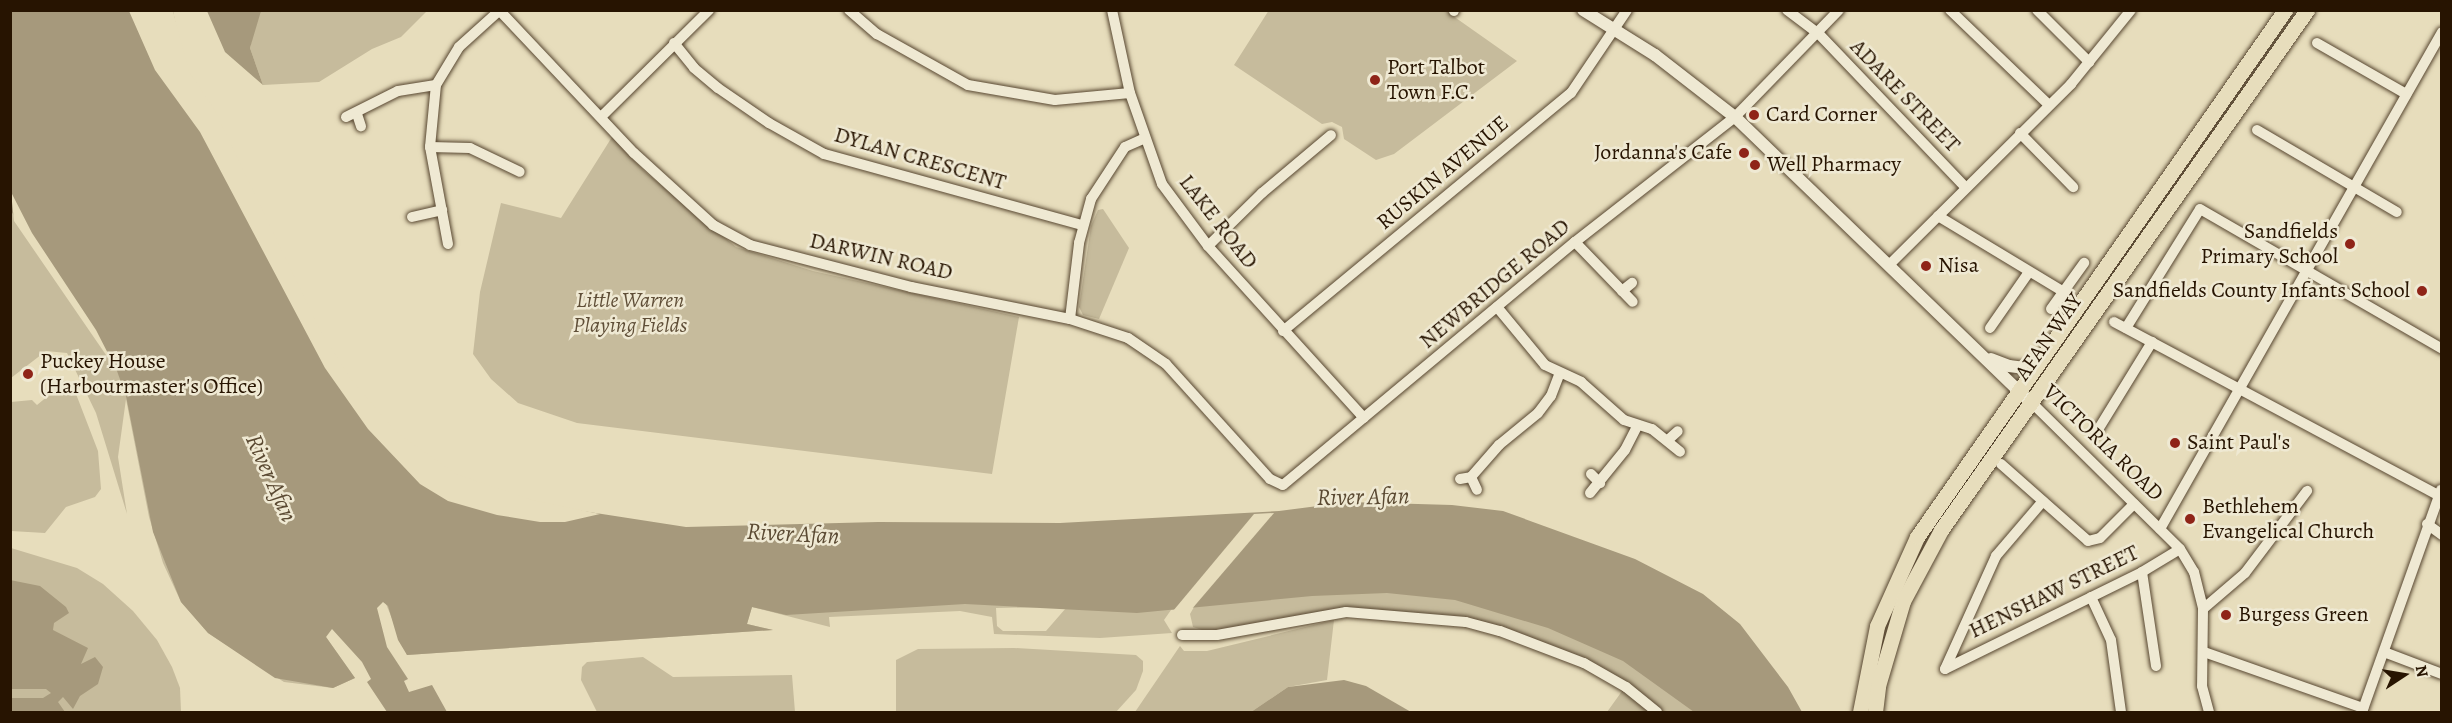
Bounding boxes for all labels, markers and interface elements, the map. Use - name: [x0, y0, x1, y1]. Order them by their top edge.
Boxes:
- street label: ADARE STREET: [1844, 34, 1966, 158]
- place label: Port Talbot Town F.C.: [1387, 54, 1485, 106]
- marker: Port Talbot Town F.C.: [1368, 73, 1382, 87]
- place label: Card Corner: [1766, 102, 1877, 128]
- marker: Card Corner: [1747, 108, 1761, 122]
- street label: RUSKIN AVENUE: [1372, 110, 1514, 236]
- street label: DYLAN CRESCENT: [831, 122, 1009, 196]
- place label: Jordanna's Cafe: [1594, 140, 1732, 166]
- marker: Jordanna's Cafe: [1737, 146, 1751, 160]
- place label: Well Pharmacy: [1767, 152, 1901, 178]
- marker: Well Pharmacy: [1748, 158, 1762, 172]
- street label: LAKE ROAD: [1173, 170, 1263, 274]
- street label: NEWBRIDGE ROAD: [1415, 214, 1575, 354]
- place label: Sandfields Primary School: [2200, 218, 2338, 270]
- street label: DARWIN ROAD: [807, 228, 955, 286]
- marker: Sandfields Primary School: [2343, 237, 2357, 251]
- place label: Nisa: [1938, 253, 1979, 279]
- marker: Nisa: [1919, 259, 1933, 273]
- place label: Sandfields County Infants School: [2113, 278, 2410, 304]
- marker: Sandfields County Infants School: [2415, 284, 2429, 298]
- park label: Little Warren Playing Fields: [573, 287, 687, 338]
- street label: AFAN WAY: [2009, 288, 2089, 386]
- place label: Puckey House (Harbourmaster's Office): [40, 348, 263, 400]
- marker: Puckey House (Harbourmaster's Office): [21, 367, 35, 381]
- street label: VICTORIA ROAD: [2037, 379, 2169, 507]
- water label: River Afan: [239, 430, 303, 526]
- place label: Saint Paul's: [2187, 430, 2290, 456]
- marker: Saint Paul's: [2168, 436, 2182, 450]
- water label: River Afan: [1316, 482, 1410, 512]
- place label: Bethlehem Evangelical Church: [2202, 493, 2374, 544]
- marker: Bethlehem Evangelical Church: [2183, 512, 2197, 526]
- water label: River Afan: [746, 517, 840, 551]
- street label: HENSHAW STREET: [1965, 540, 2143, 644]
- place label: Burgess Green: [2238, 602, 2369, 628]
- marker: Burgess Green: [2219, 608, 2233, 622]
- north arrow: [2374, 645, 2434, 705]
- text: N: [2410, 663, 2434, 679]

